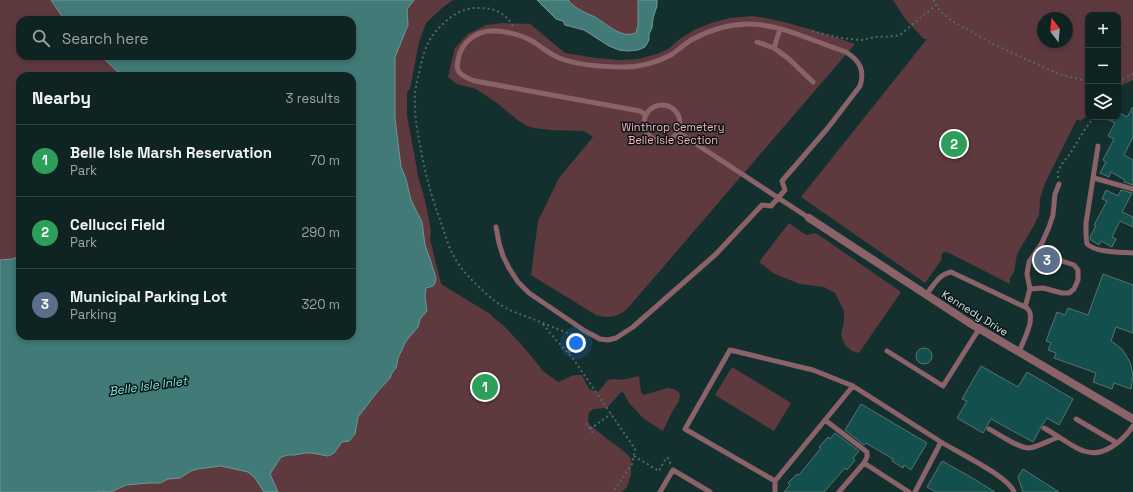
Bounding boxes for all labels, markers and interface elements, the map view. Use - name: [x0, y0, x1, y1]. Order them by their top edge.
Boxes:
- north arrow: [1037, 12, 1073, 48]
- map controls: [1085, 12, 1121, 120]
- button: +: [1085, 12, 1121, 48]
- search box: [16, 16, 356, 60]
- icon: search: [30, 27, 52, 49]
- text: Search here: [62, 29, 148, 48]
- button: −: [1085, 48, 1121, 84]
- button: layers: [1085, 84, 1121, 120]
- text: Nearby: [32, 87, 91, 109]
- text: 3 results: [286, 90, 340, 107]
- park label: Winthrop Cemetery Belle Isle Section: [622, 120, 724, 147]
- pin: 2: [941, 129, 967, 159]
- text: Belle Isle Marsh Reservation: [70, 143, 272, 162]
- text: 1: [42, 152, 48, 169]
- text: 70 m: [310, 152, 340, 169]
- text: Park: [70, 162, 97, 179]
- text: Cellucci Field: [70, 215, 165, 234]
- text: 2: [41, 224, 49, 241]
- text: 290 m: [301, 224, 340, 241]
- text: Park: [70, 234, 97, 251]
- pin: 3: [1034, 245, 1060, 275]
- text: Municipal Parking Lot: [70, 287, 227, 306]
- street label: Kennedy Drive: [939, 287, 1011, 339]
- text: 3: [41, 296, 49, 313]
- text: 320 m: [301, 296, 340, 313]
- text: Parking: [70, 306, 117, 323]
- your location: [566, 333, 586, 353]
- water label: Belle Isle Inlet: [108, 372, 190, 399]
- pin: 1: [472, 372, 498, 402]

